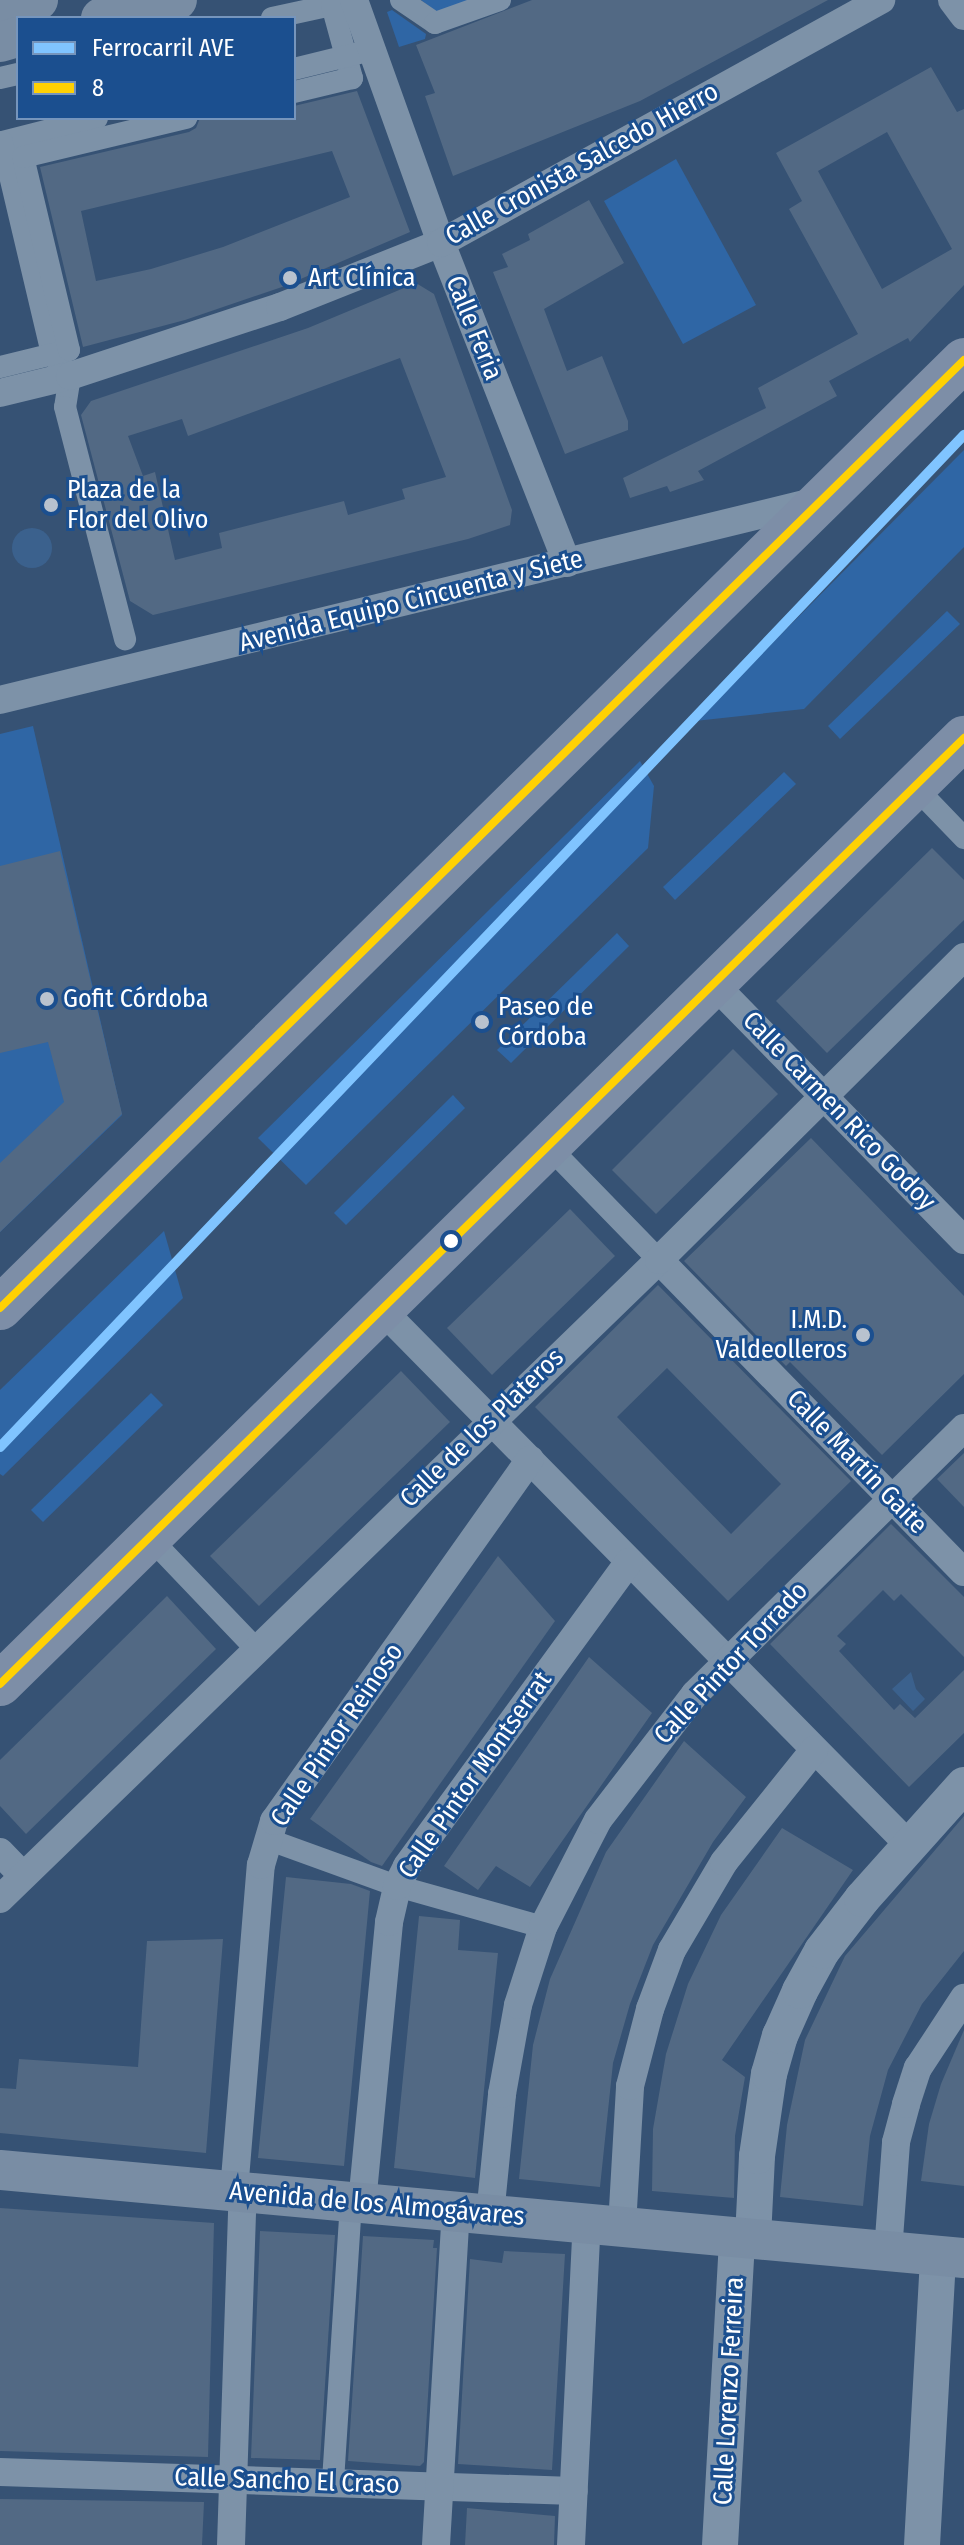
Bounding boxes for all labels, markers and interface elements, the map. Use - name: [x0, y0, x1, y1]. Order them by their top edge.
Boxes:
- legend: [16, 16, 296, 120]
- text: Ferrocarril AVE: [92, 34, 235, 62]
- text: 8: [92, 74, 104, 102]
- street label: Calle Cronista Salcedo Hierro: [440, 76, 724, 252]
- place label: Art Clínica: [308, 262, 416, 294]
- marker: Art Clínica: [279, 267, 301, 289]
- street label: Calle Feria: [439, 271, 509, 385]
- place label: Plaza de la Flor del Olivo: [67, 474, 208, 536]
- marker: Plaza de la Flor del Olivo: [42, 496, 60, 514]
- street label: Avenida Equipo Cincuenta y Siete: [236, 543, 586, 659]
- place label: Gofit Córdoba: [63, 983, 208, 1015]
- marker: Gofit Córdoba: [38, 990, 56, 1008]
- place label: Paseo de Córdoba: [498, 991, 593, 1052]
- street label: Calle Carmen Rico Godoy: [736, 1005, 942, 1217]
- marker: Paseo de Córdoba: [473, 1013, 491, 1031]
- unlabelled marker: [443, 1233, 459, 1249]
- place label: I.M.D. Valdeolleros: [716, 1304, 847, 1366]
- marker: I.M.D. Valdeolleros: [854, 1326, 872, 1344]
- street label: Calle de los Plateros: [394, 1342, 570, 1514]
- street label: Calle Martín Gaite: [780, 1383, 934, 1541]
- street label: Calle Pintor Torrado: [648, 1575, 814, 1751]
- street label: Calle Pintor Reinoso: [264, 1638, 410, 1832]
- street label: Calle Pintor Montserrat: [392, 1665, 558, 1885]
- street label: Avenida de los Almogávares: [228, 2176, 526, 2232]
- street label: Calle Lorenzo Ferreira: [707, 2276, 751, 2506]
- street label: Calle Sancho El Craso: [174, 2461, 400, 2501]

